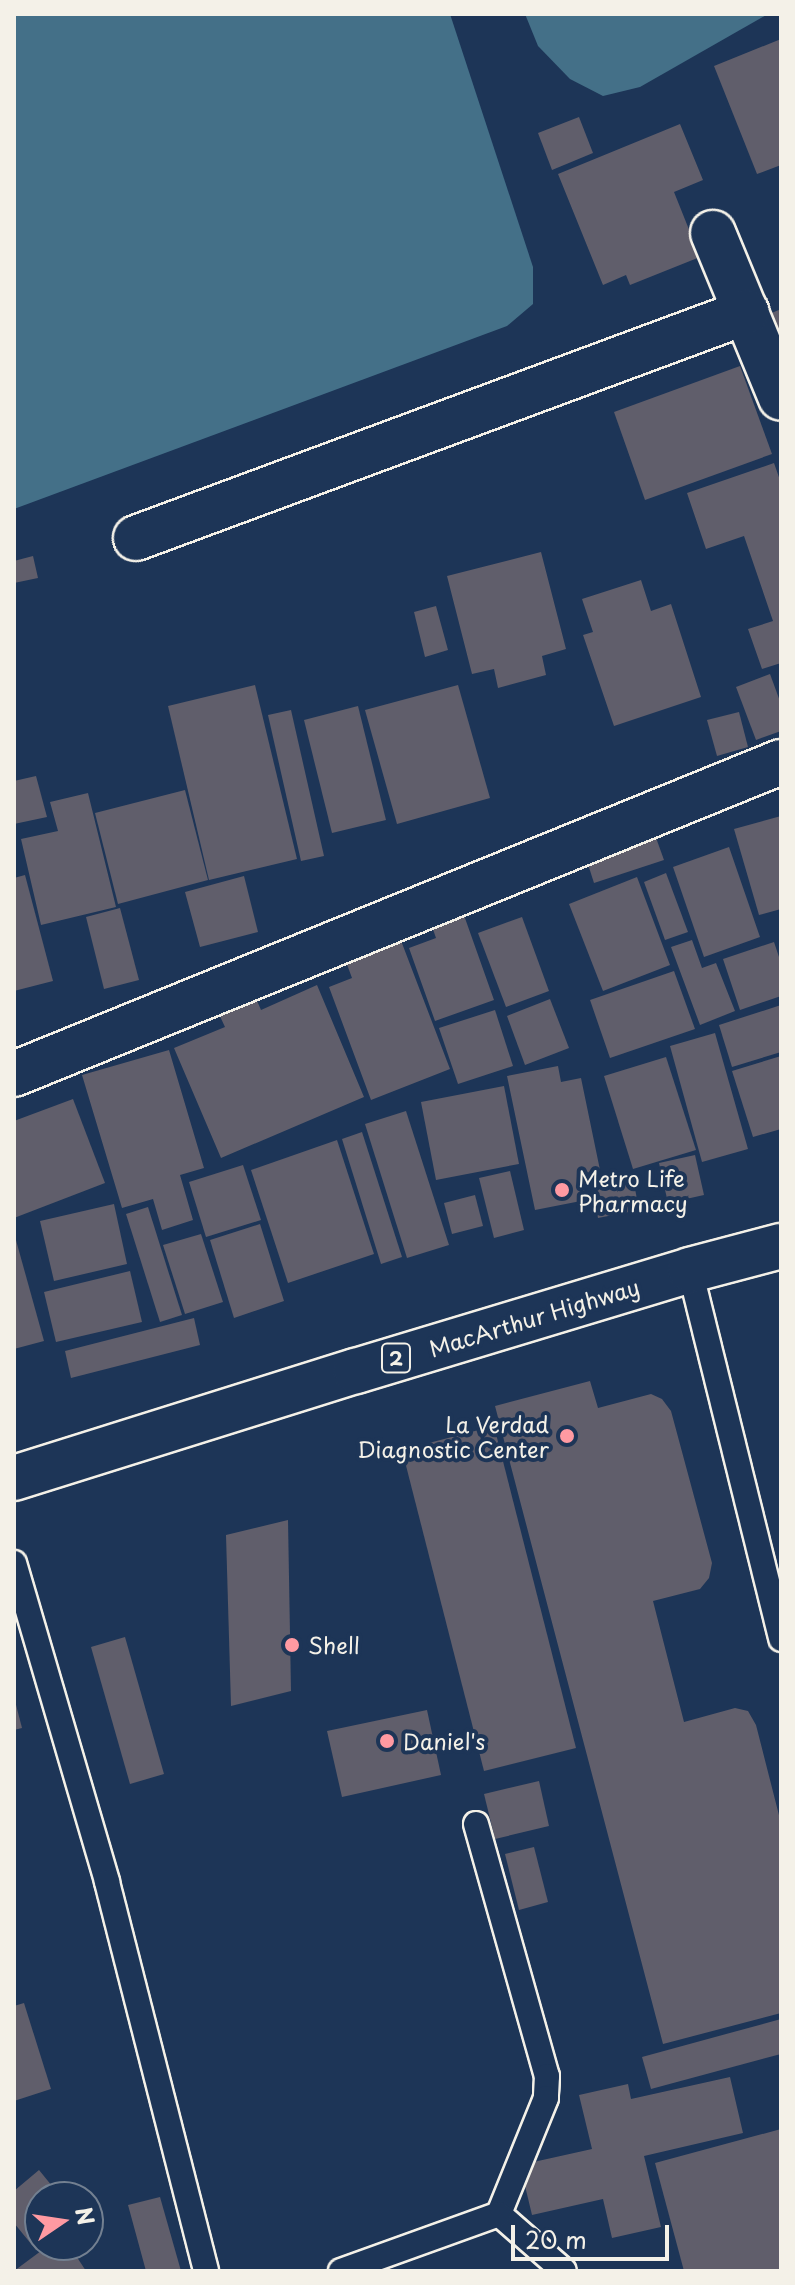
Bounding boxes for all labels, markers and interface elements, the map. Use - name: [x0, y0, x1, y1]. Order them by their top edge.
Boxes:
- place label: Metro Life Pharmacy: [578, 1164, 687, 1216]
- marker: Metro Life Pharmacy: [553, 1181, 571, 1199]
- street label: MacArthur Highway: [425, 1272, 643, 1362]
- road number: 2: [380, 1342, 412, 1374]
- place label: La Verdad Diagnostic Center: [357, 1410, 549, 1462]
- marker: La Verdad Diagnostic Center: [556, 1425, 578, 1447]
- place label: Shell: [308, 1632, 360, 1658]
- marker: Shell: [283, 1636, 301, 1654]
- place label: Daniel's: [403, 1728, 485, 1754]
- marker: Daniel's: [378, 1732, 396, 1750]
- north arrow: [24, 2181, 104, 2261]
- text: N: [68, 2204, 104, 2228]
- scale bar: [515, 2209, 673, 2259]
- text: 20 m: [525, 2221, 587, 2257]

